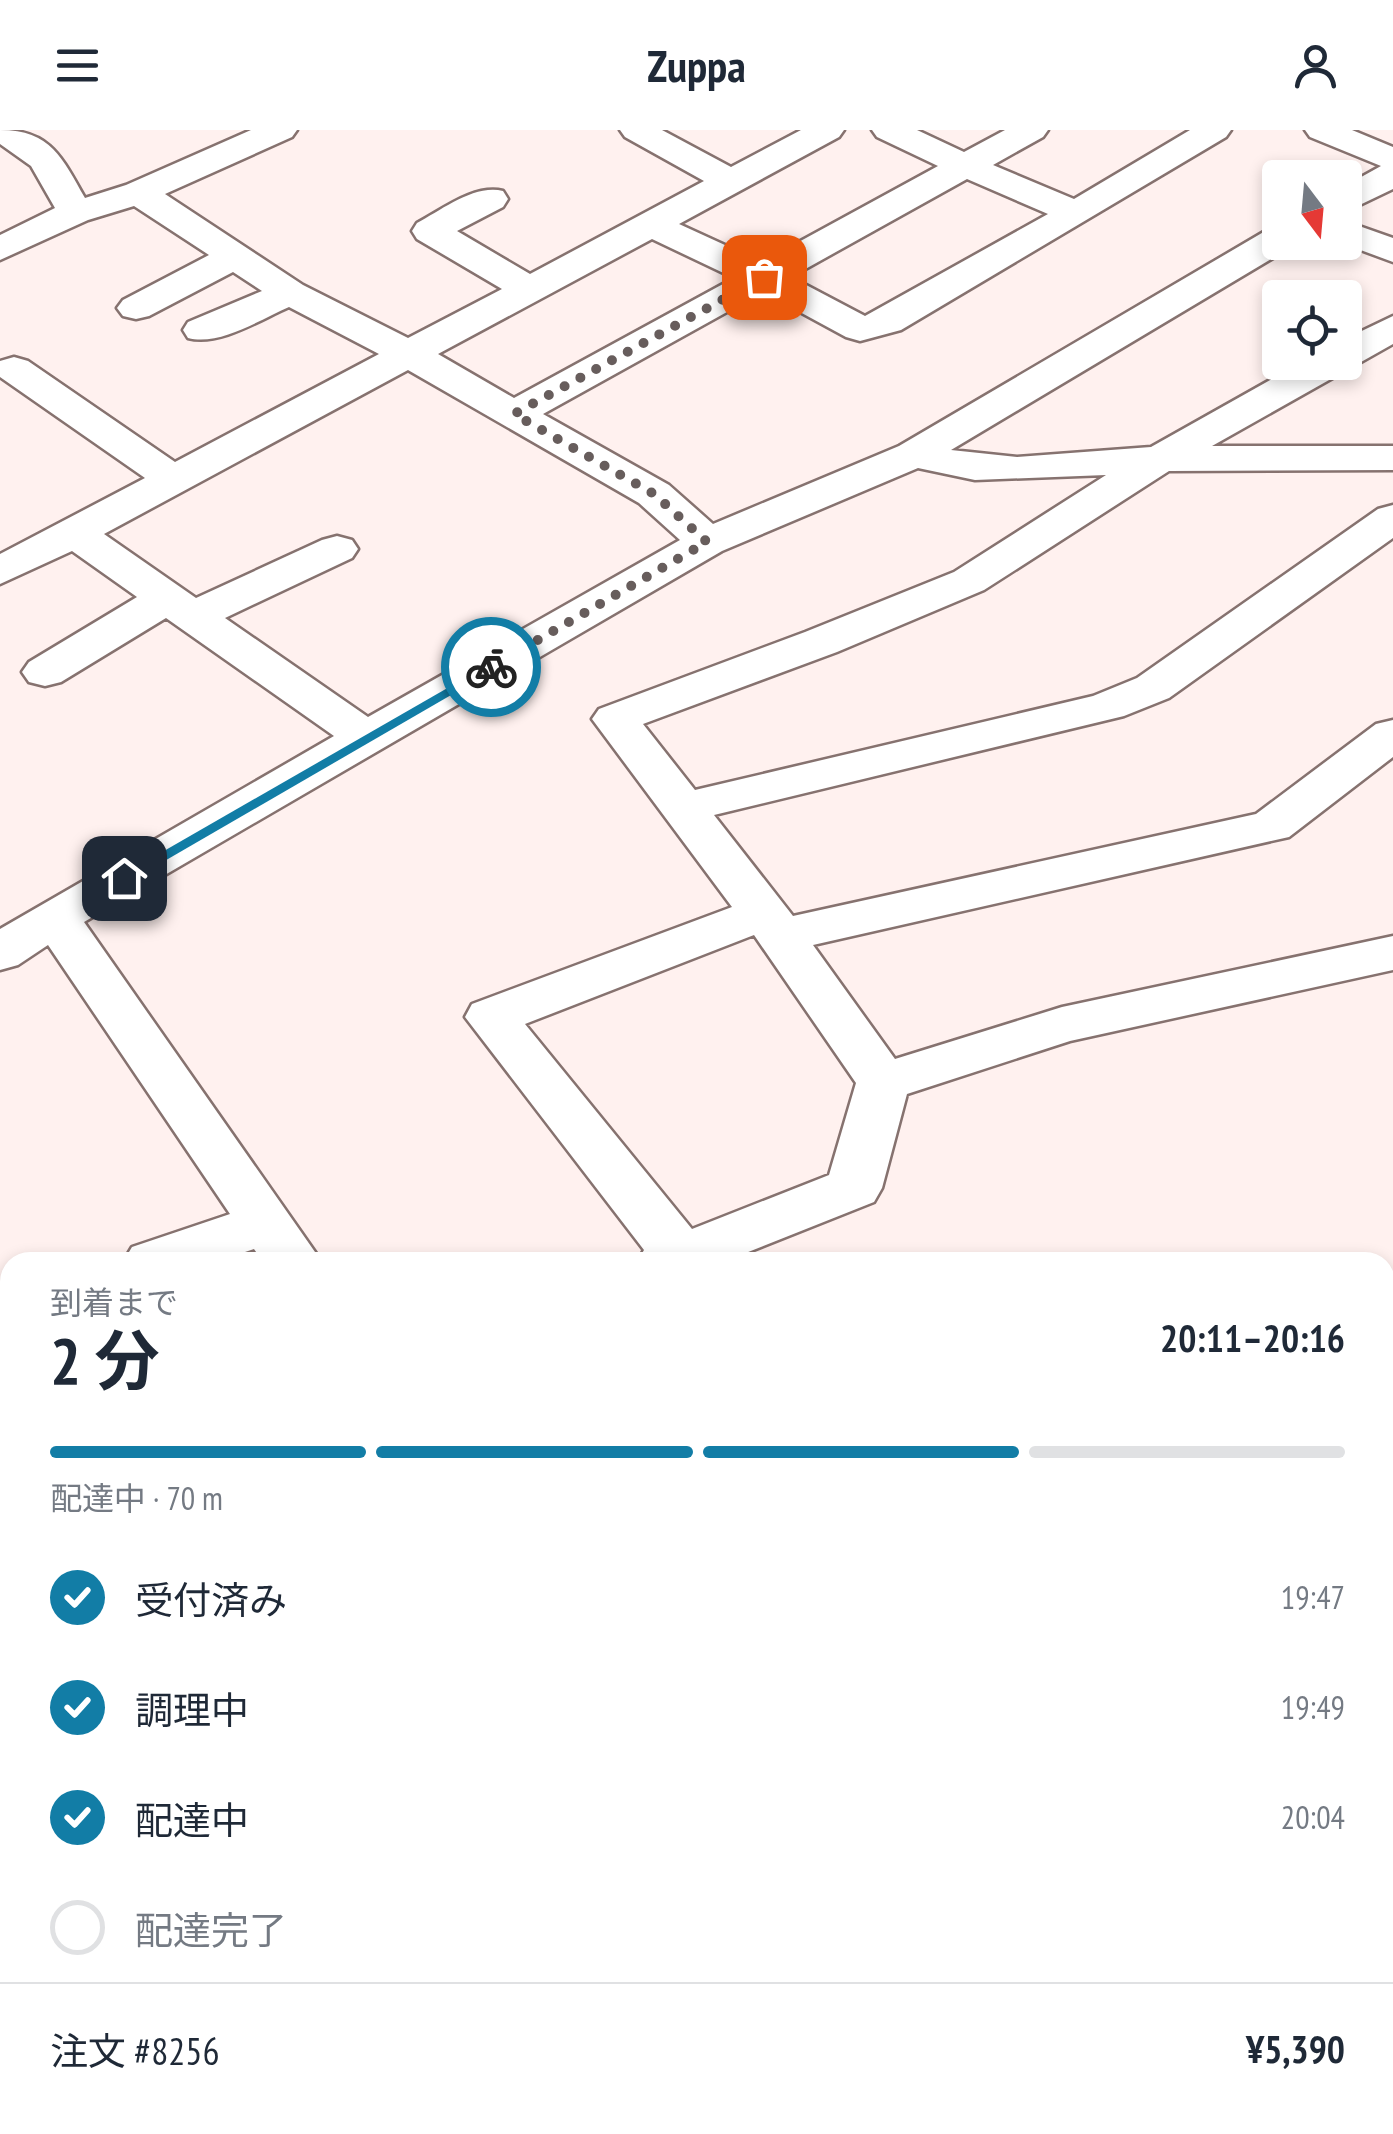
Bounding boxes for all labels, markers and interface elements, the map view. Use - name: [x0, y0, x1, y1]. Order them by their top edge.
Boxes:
- text: Zuppa: [647, 36, 746, 94]
- icon: menu: [50, 38, 105, 93]
- icon: person: [1288, 38, 1343, 93]
- north arrow: [1262, 160, 1362, 260]
- map controls: [1262, 160, 1362, 380]
- pin: [722, 235, 807, 320]
- icon: bag: [737, 250, 792, 305]
- button: locate: [1262, 280, 1362, 380]
- courier: [441, 617, 541, 717]
- icon: bike: [464, 640, 519, 695]
- pin: [82, 836, 167, 921]
- icon: home: [97, 851, 152, 906]
- text: 到着まで: [50, 1281, 178, 1323]
- text: 20:11–20:16: [1160, 1313, 1345, 1362]
- text: 2 分: [50, 1318, 159, 1402]
- text: 配達中 · 70 m: [50, 1477, 223, 1519]
- icon: check: [50, 1570, 105, 1625]
- text: 受付済み: [135, 1575, 287, 1624]
- text: 19:47: [1281, 1576, 1345, 1618]
- icon: check: [50, 1680, 105, 1735]
- text: 調理中: [135, 1685, 249, 1734]
- text: 19:49: [1281, 1686, 1345, 1728]
- icon: check: [50, 1790, 105, 1845]
- text: 配達中: [135, 1795, 249, 1844]
- text: 20:04: [1281, 1796, 1345, 1838]
- text: 配達完了: [135, 1905, 287, 1954]
- text: ¥5,390: [1246, 2024, 1345, 2073]
- text: 注文 #8256: [50, 2026, 220, 2075]

